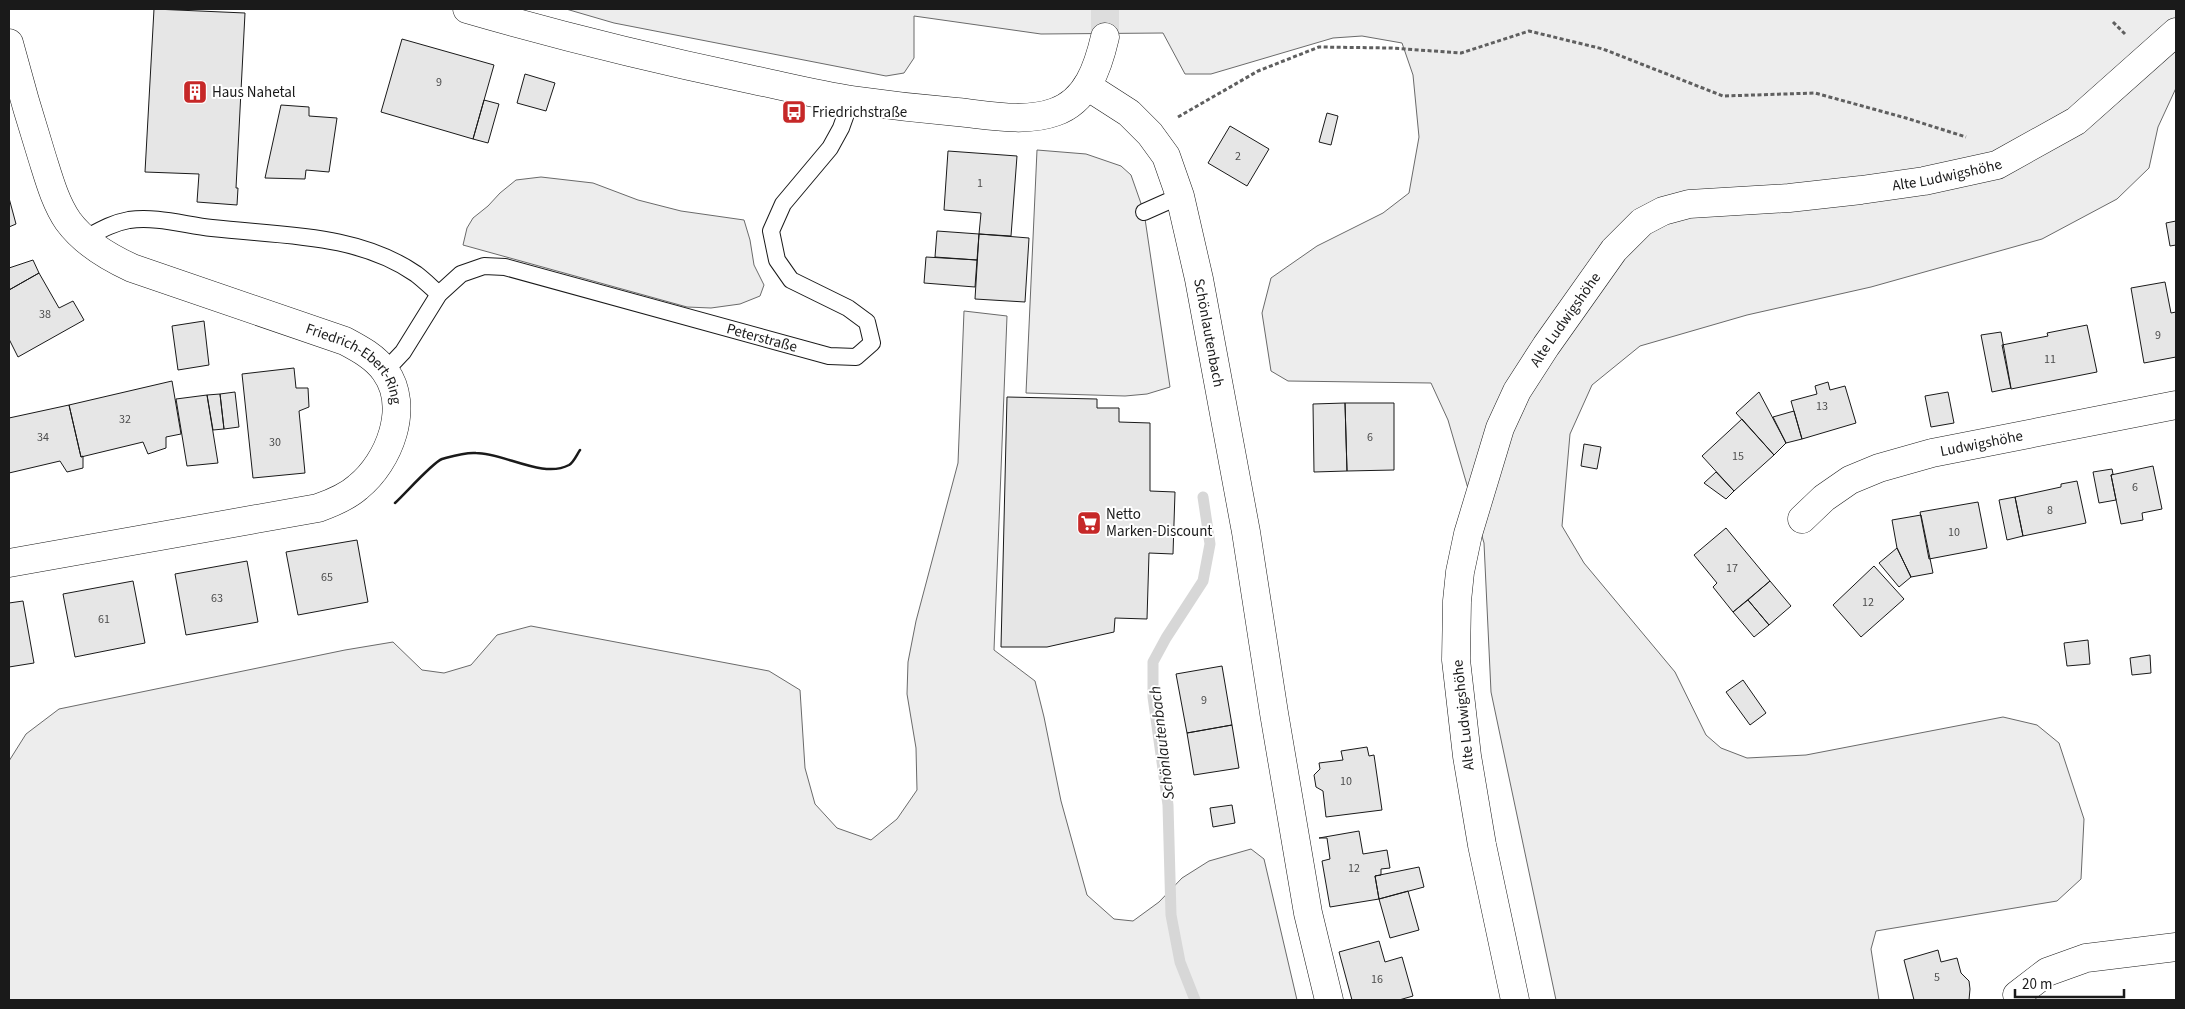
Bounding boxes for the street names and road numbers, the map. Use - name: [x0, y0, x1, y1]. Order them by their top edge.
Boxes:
- street label: Alte Ludwigshöhe: [1891, 154, 2006, 196]
- street label: Alte Ludwigshöhe: [1525, 268, 1606, 371]
- street label: Schönlautenbach: [1188, 277, 1229, 389]
- street label: Friedrich-Ebert-Ring: [303, 318, 406, 406]
- street label: Peterstraße: [724, 318, 800, 358]
- street label: Ludwigshöhe: [1938, 425, 2025, 462]
- street label: Alte Ludwigshöhe: [1447, 659, 1480, 771]

